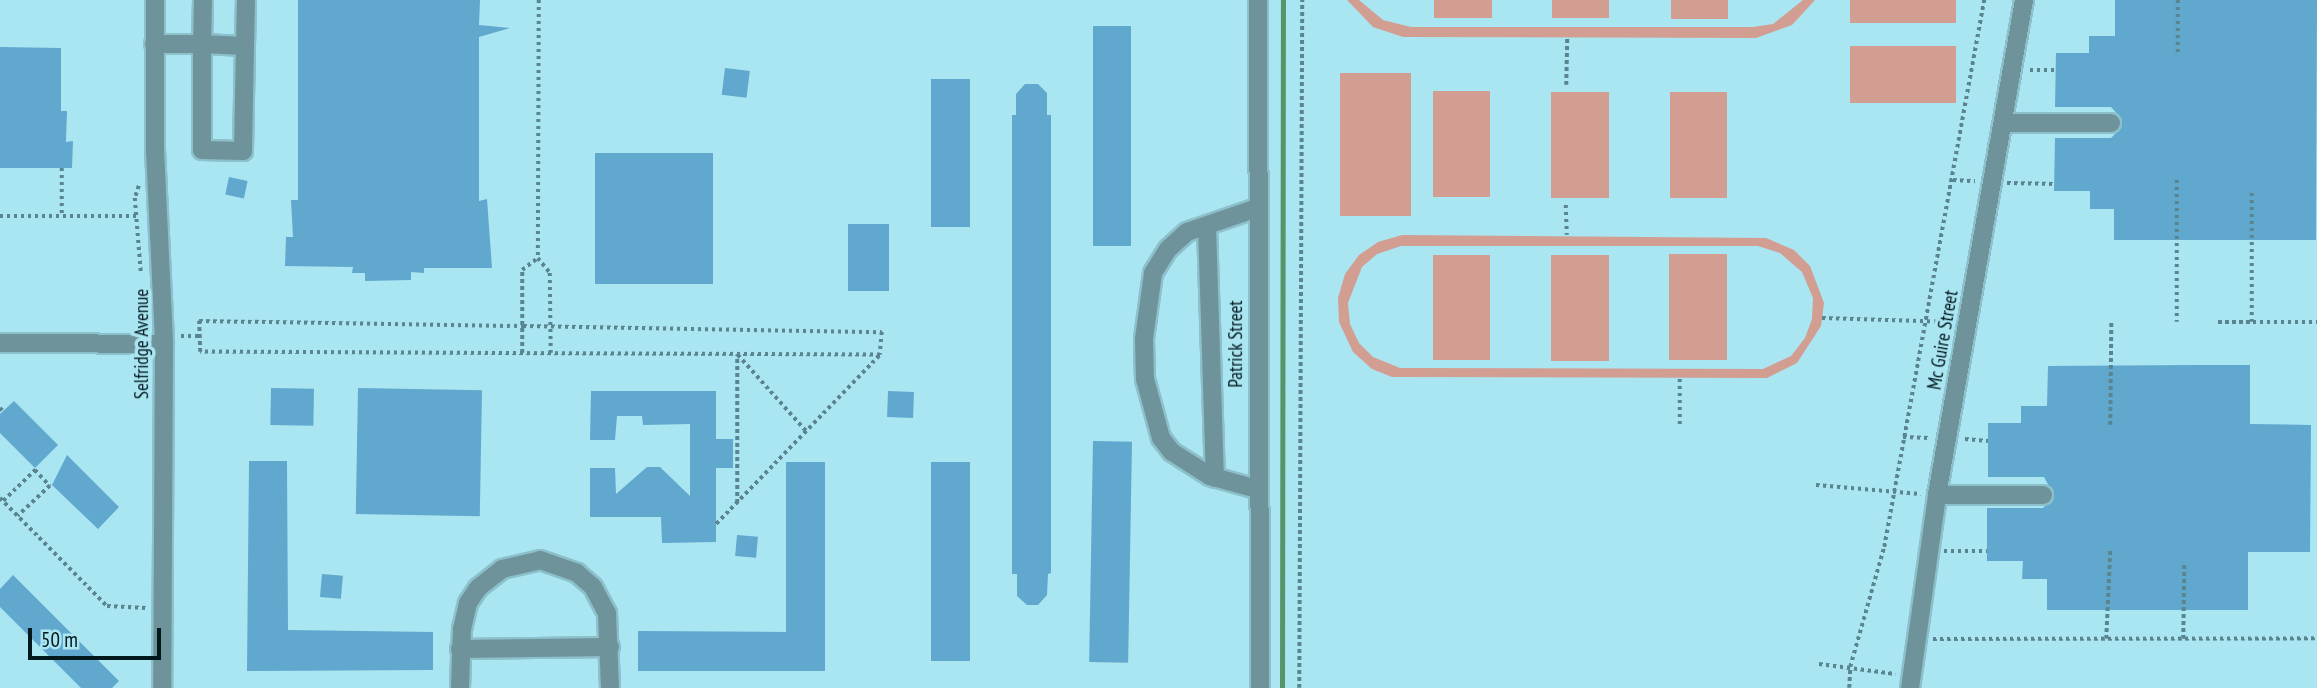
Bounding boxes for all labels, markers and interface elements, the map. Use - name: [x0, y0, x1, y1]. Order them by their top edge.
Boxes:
- street label: Mc Guire Street: [1923, 288, 1963, 392]
- street label: Selfridge Avenue: [131, 289, 153, 399]
- street label: Patrick Street: [1225, 300, 1247, 388]
- scale bar: [32, 614, 164, 658]
- text: 50 m: [41, 626, 78, 653]

